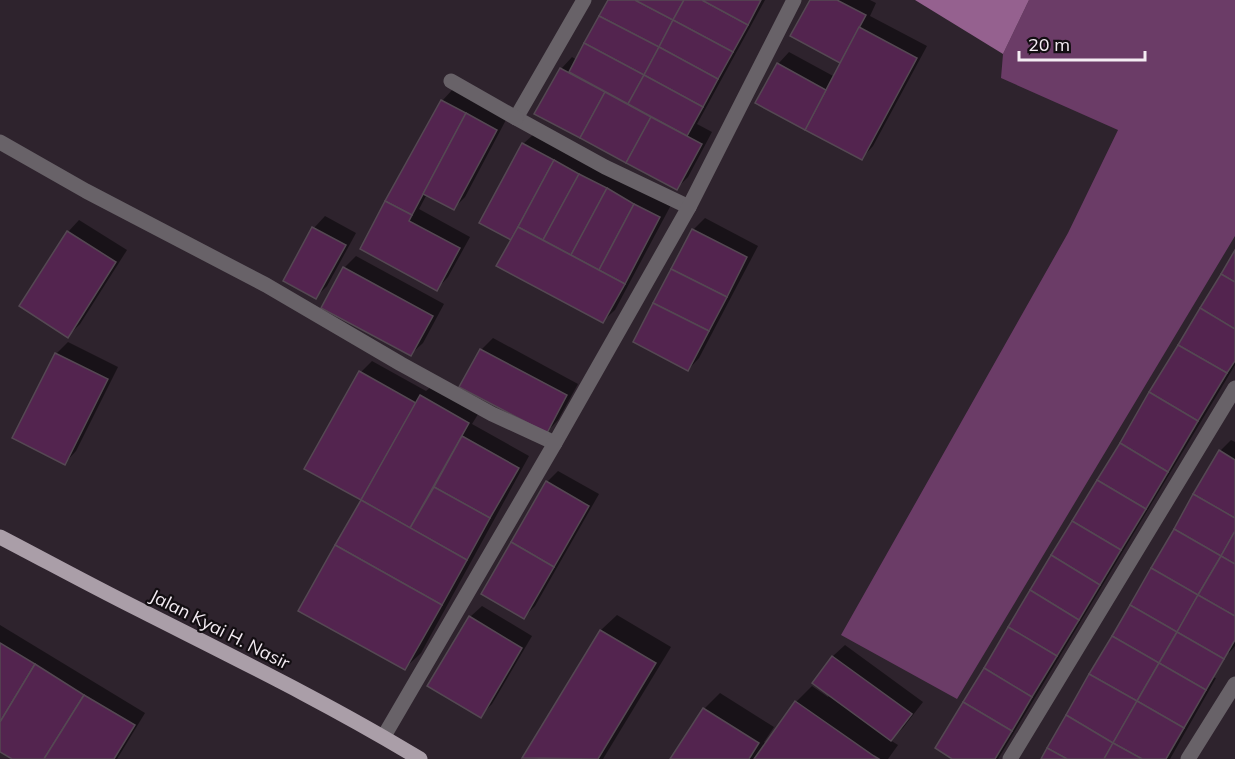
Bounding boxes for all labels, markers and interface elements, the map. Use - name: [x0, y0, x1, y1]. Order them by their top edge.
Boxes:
- scale bar: [1019, 24, 1145, 62]
- text: 20 m: [1028, 33, 1070, 56]
- street label: Jalan Kyai H. Nasir: [146, 584, 294, 674]

